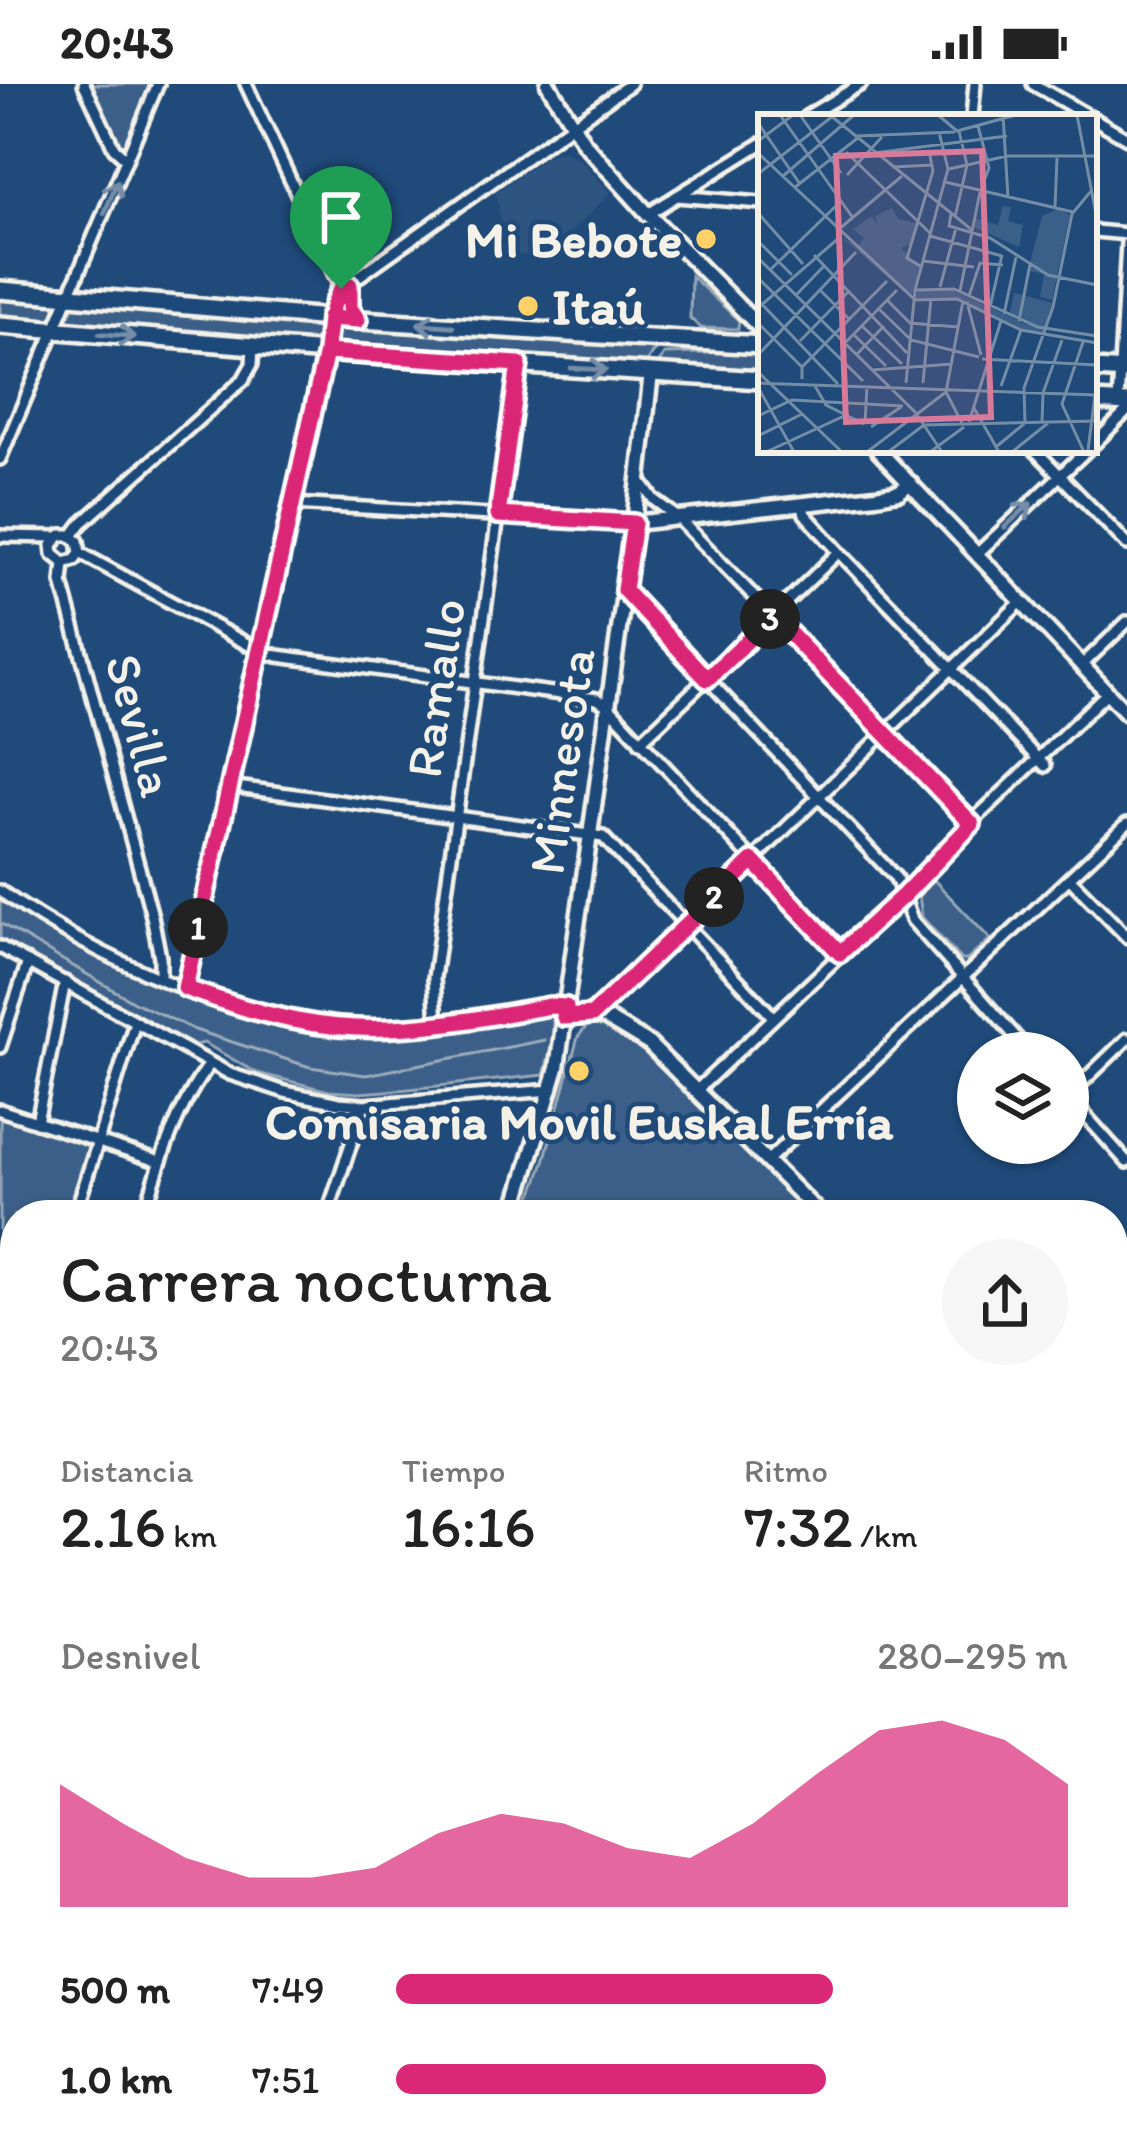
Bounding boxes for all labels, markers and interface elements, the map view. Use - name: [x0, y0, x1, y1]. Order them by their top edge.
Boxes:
- text: 20:43: [60, 15, 174, 69]
- inset map: [758, 114, 1097, 453]
- pin: [290, 166, 392, 289]
- one-way arrow: [102, 179, 123, 216]
- icon: arrive: [308, 184, 374, 250]
- place label: Mi Bebote: [465, 209, 682, 270]
- marker: Mi Bebote: [693, 226, 719, 252]
- place label: Itaú: [552, 276, 645, 337]
- marker: Itaú: [515, 293, 541, 319]
- one-way arrow: [416, 313, 455, 336]
- one-way arrow: [96, 324, 135, 347]
- one-way arrow: [569, 358, 608, 381]
- one-way arrow: [1003, 502, 1033, 530]
- pin: 3: [740, 589, 800, 649]
- street label: Ramallo: [393, 595, 478, 782]
- text: 3: [761, 599, 779, 638]
- street label: Minnesota: [515, 644, 608, 878]
- street label: Sevilla: [92, 647, 189, 803]
- pin: 2: [684, 867, 744, 927]
- text: 2: [705, 877, 723, 916]
- pin: 1: [168, 898, 228, 958]
- text: 1: [190, 908, 206, 947]
- map controls: [957, 1032, 1089, 1164]
- button: layers: [957, 1032, 1089, 1164]
- marker: Comisaria Movil Euskal Erría: [566, 1058, 592, 1084]
- place label: Comisaria Movil Euskal Erría: [265, 1091, 894, 1152]
- text: Carrera nocturna: [60, 1239, 552, 1319]
- button: share: [942, 1239, 1068, 1365]
- text: 20:43: [60, 1324, 159, 1371]
- text: Distancia: [60, 1451, 193, 1490]
- text: Tiempo: [402, 1451, 505, 1490]
- text: Ritmo: [744, 1451, 828, 1490]
- text: 2.16: [60, 1490, 166, 1562]
- text: 16:16: [402, 1490, 536, 1562]
- text: 7:32: [744, 1490, 853, 1562]
- text: km: [166, 1516, 217, 1555]
- text: /km: [853, 1516, 918, 1555]
- text: Desnivel: [60, 1632, 200, 1679]
- text: 280–295 m: [877, 1632, 1068, 1679]
- text: 500 m: [60, 1966, 170, 2013]
- text: 7:49: [252, 1966, 325, 2013]
- text: 1.0 km: [60, 2056, 172, 2103]
- text: 7:51: [252, 2056, 319, 2103]

